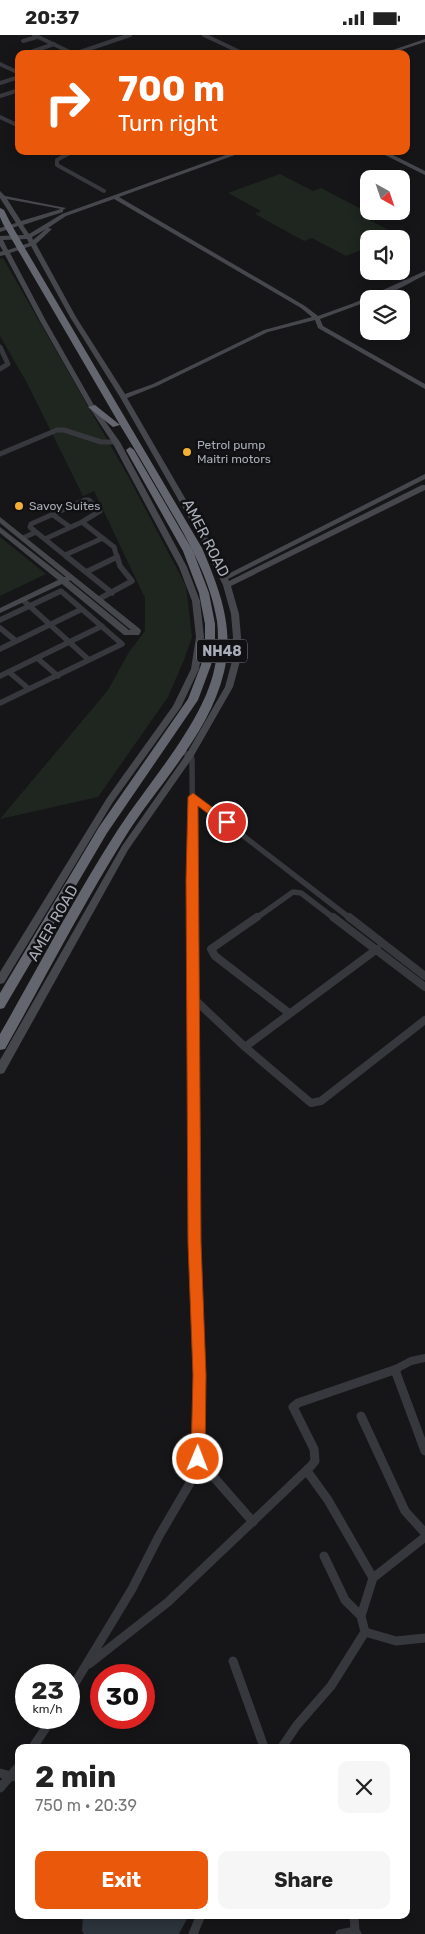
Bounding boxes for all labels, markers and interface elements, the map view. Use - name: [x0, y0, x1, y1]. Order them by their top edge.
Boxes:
- text: 20:37: [25, 6, 79, 29]
- text: 700 m: [118, 68, 225, 110]
- icon: right: [35, 70, 100, 135]
- text: Turn right: [118, 110, 218, 137]
- north arrow: [360, 170, 410, 220]
- map controls: [360, 170, 410, 340]
- button: sound: [360, 230, 410, 280]
- button: layers: [360, 290, 410, 340]
- place label: Petrol pump Maitri motors: [197, 438, 271, 466]
- marker: Petrol pump Maitri motors: [181, 446, 193, 458]
- street label: AMER ROAD: [179, 496, 233, 580]
- place label: Savoy Suites: [29, 499, 100, 513]
- marker: Savoy Suites: [13, 500, 25, 512]
- road number: NH48: [197, 639, 247, 663]
- pin: [206, 801, 248, 843]
- icon: arrive: [213, 808, 241, 836]
- street label: AMER ROAD: [24, 882, 82, 964]
- position arrow: [171, 1432, 223, 1484]
- speed limit sign: 30: [90, 1664, 155, 1729]
- text: 23: [31, 1676, 64, 1705]
- text: km/h: [33, 1702, 62, 1716]
- text: 2 min: [35, 1759, 116, 1795]
- button: close: [338, 1761, 390, 1813]
- text: 750 m · 20:39: [35, 1796, 137, 1815]
- button: Exit: [35, 1851, 208, 1909]
- button: Share: [218, 1851, 390, 1909]

